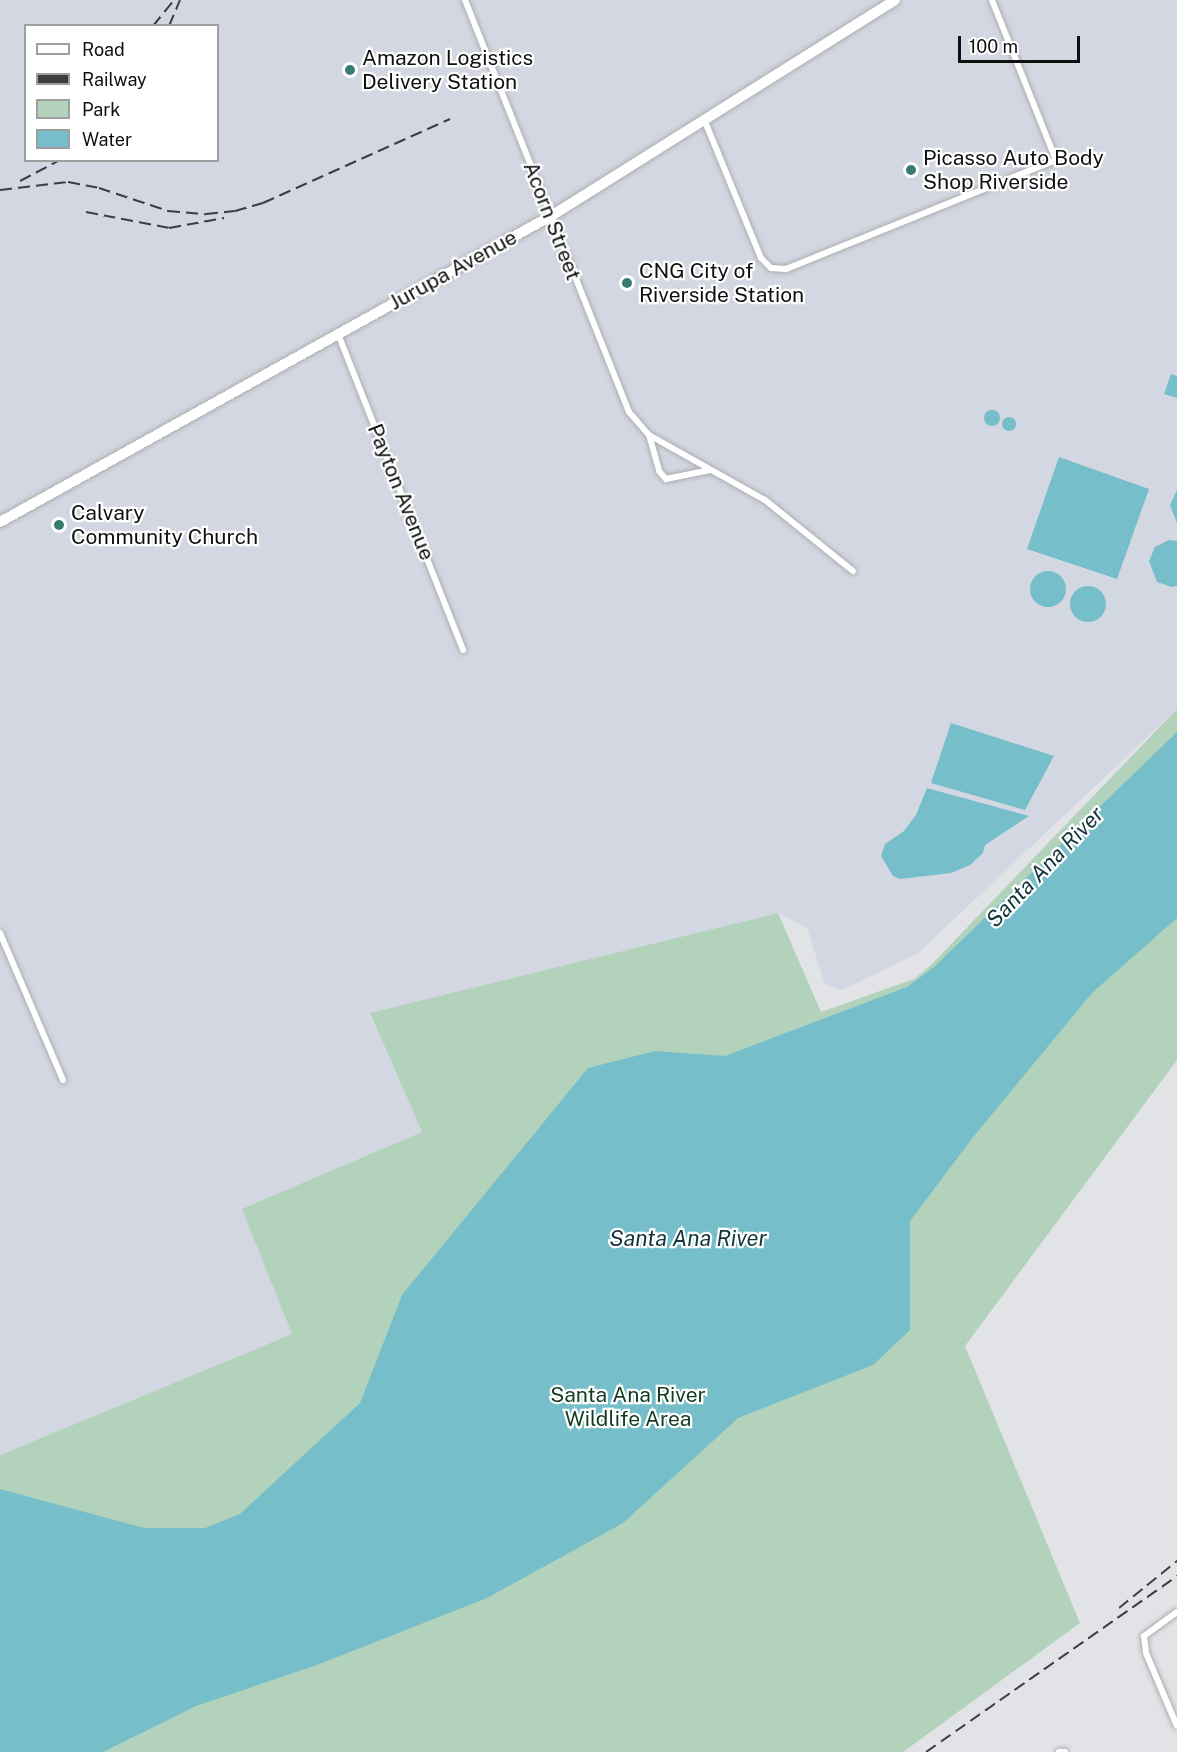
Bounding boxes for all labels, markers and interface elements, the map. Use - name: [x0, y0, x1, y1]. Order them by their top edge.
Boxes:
- legend: [24, 24, 219, 162]
- scale bar: [961, 24, 1082, 62]
- text: 100 m: [969, 36, 1018, 57]
- text: Road: [82, 39, 125, 60]
- place label: Amazon Logistics Delivery Station: [362, 45, 533, 95]
- marker: Amazon Logistics Delivery Station: [343, 63, 357, 77]
- text: Railway: [82, 69, 147, 90]
- text: Park: [82, 99, 120, 120]
- text: Water: [82, 129, 132, 150]
- place label: Picasso Auto Body Shop Riverside: [923, 145, 1104, 195]
- street label: Acorn Street: [518, 158, 586, 284]
- marker: Picasso Auto Body Shop Riverside: [904, 163, 918, 177]
- street label: Jurupa Avenue: [385, 225, 521, 315]
- place label: CNG City of Riverside Station: [639, 258, 804, 308]
- marker: CNG City of Riverside Station: [620, 276, 634, 290]
- street label: Payton Avenue: [362, 420, 440, 564]
- place label: Calvary Community Church: [71, 500, 258, 550]
- marker: Calvary Community Church: [52, 518, 66, 532]
- water label: Santa Ana River: [981, 801, 1109, 933]
- water label: Santa Ana River: [609, 1226, 767, 1252]
- park label: Santa Ana River Wildlife Area: [550, 1382, 706, 1432]

